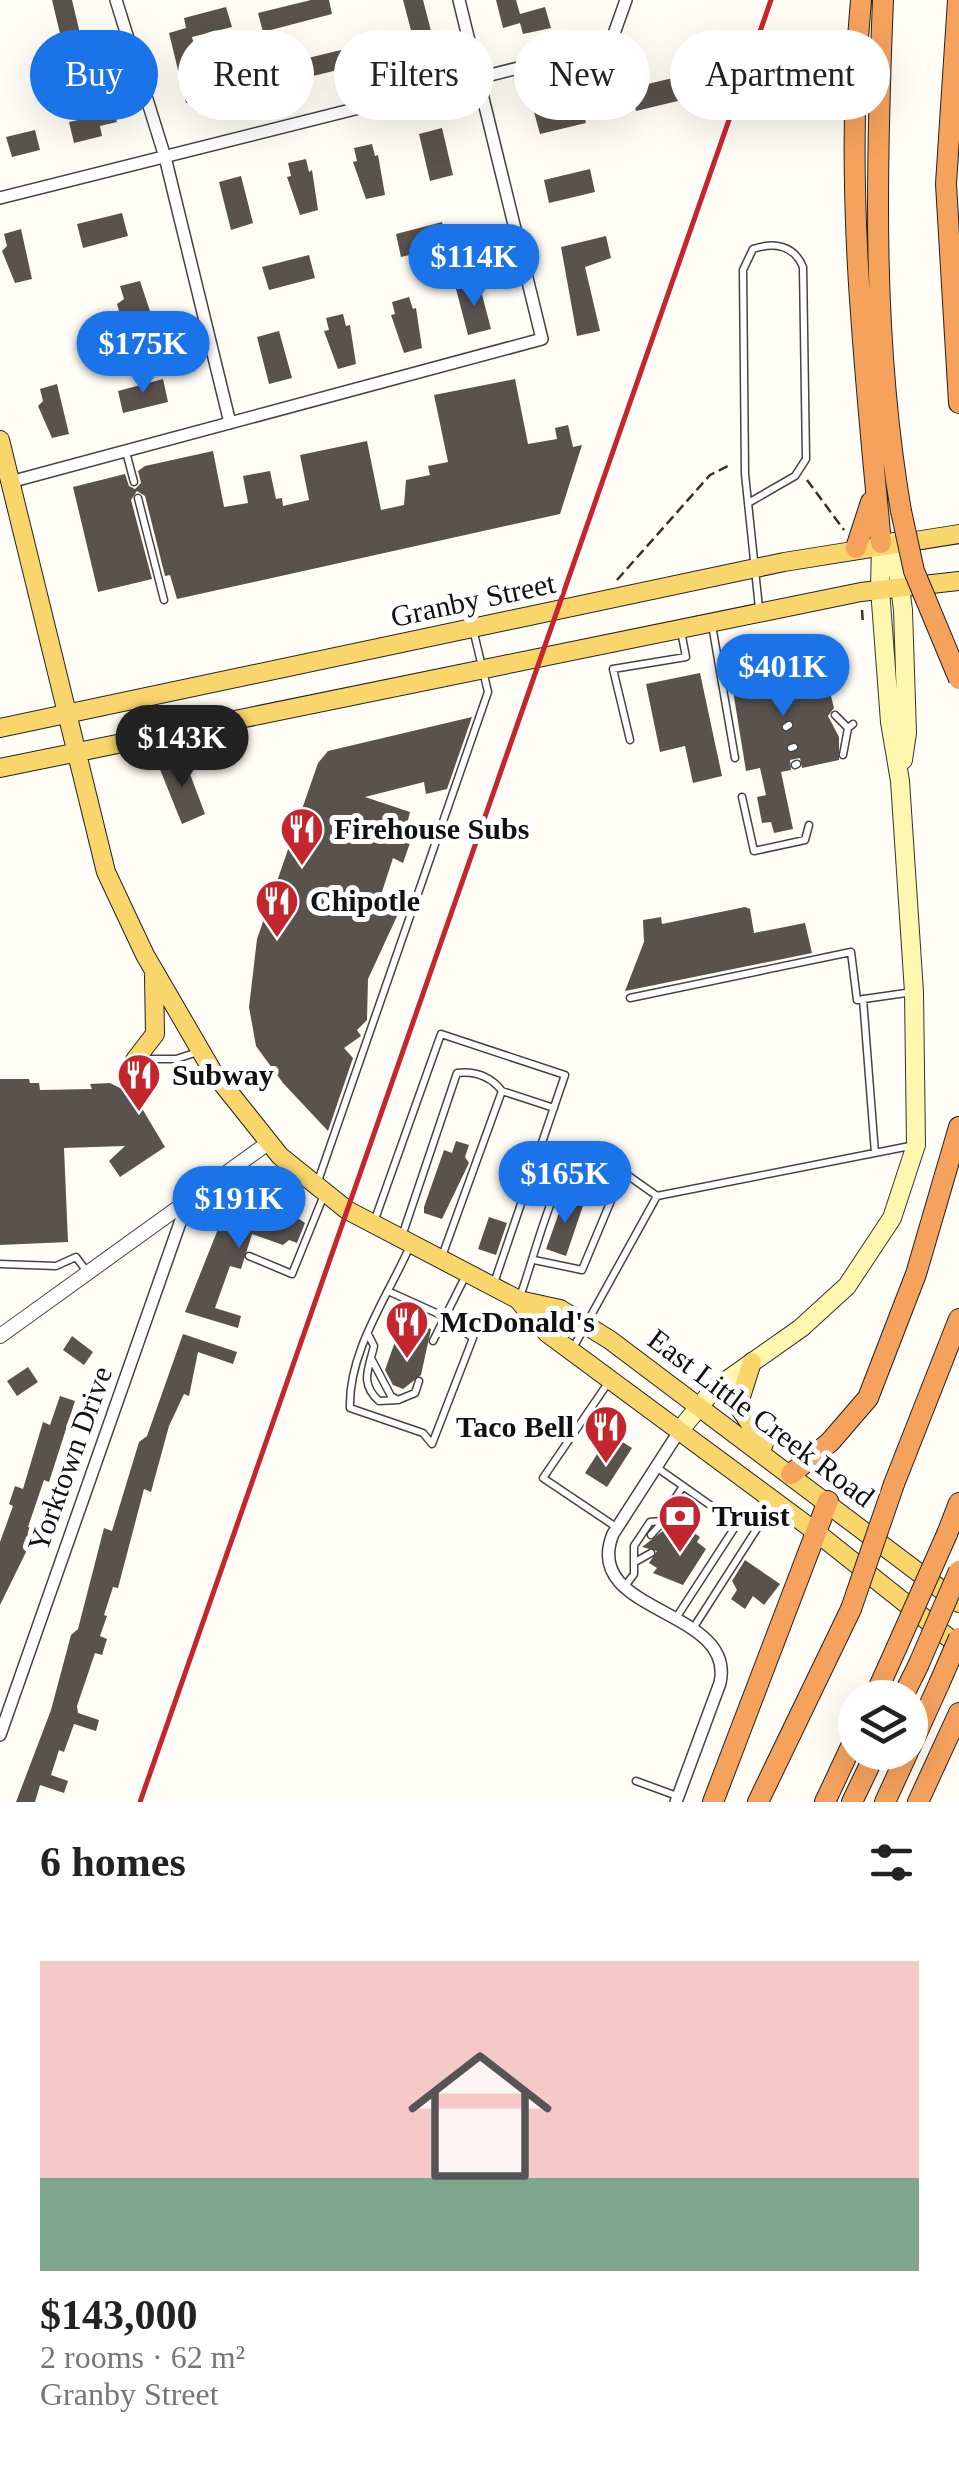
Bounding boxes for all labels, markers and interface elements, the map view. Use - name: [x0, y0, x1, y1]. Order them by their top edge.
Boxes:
- chip: Buy: [30, 30, 158, 120]
- chip: Rent: [178, 30, 314, 120]
- chip: Filters: [334, 30, 494, 120]
- chip: New: [514, 30, 650, 120]
- chip: Apartment: [670, 30, 890, 120]
- pin: $114K: [404, 224, 544, 309]
- text: $114K: [430, 238, 518, 274]
- pin: $175K: [73, 311, 213, 396]
- text: $175K: [99, 325, 187, 361]
- street label: Granby Street: [388, 566, 559, 633]
- pin: $401K: [713, 634, 853, 719]
- text: $401K: [739, 648, 827, 684]
- pin: $143K: [112, 705, 252, 790]
- text: $143K: [138, 719, 226, 755]
- restaurant icon: Firehouse Subs: [279, 806, 325, 867]
- place label: Firehouse Subs: [334, 812, 529, 845]
- restaurant icon: Chipotle: [254, 878, 300, 939]
- place label: Chipotle: [310, 884, 420, 917]
- restaurant icon: Subway: [116, 1052, 162, 1113]
- place label: Subway: [172, 1058, 274, 1091]
- pin: $165K: [495, 1141, 635, 1226]
- text: $165K: [521, 1155, 609, 1191]
- pin: $191K: [169, 1166, 309, 1251]
- text: $191K: [195, 1180, 283, 1216]
- restaurant icon: McDonald's: [384, 1299, 430, 1360]
- place label: McDonald's: [440, 1305, 595, 1338]
- street label: East Little Creek Road: [642, 1322, 881, 1513]
- street label: Yorktown Drive: [21, 1362, 118, 1556]
- restaurant icon: Taco Bell: [583, 1404, 629, 1465]
- place label: Taco Bell: [456, 1410, 574, 1443]
- bank icon: Truist: [657, 1493, 703, 1554]
- place label: Truist: [712, 1499, 790, 1532]
- map controls: [838, 1680, 928, 1770]
- button: layers: [838, 1680, 928, 1770]
- icon: filters: [864, 1835, 919, 1890]
- text: 6 homes: [40, 1839, 186, 1885]
- icon: home: [390, 2026, 570, 2206]
- text: $143,000: [40, 2292, 198, 2338]
- text: 2 rooms · 62 m²: [40, 2339, 245, 2375]
- text: Granby Street: [40, 2376, 219, 2412]

